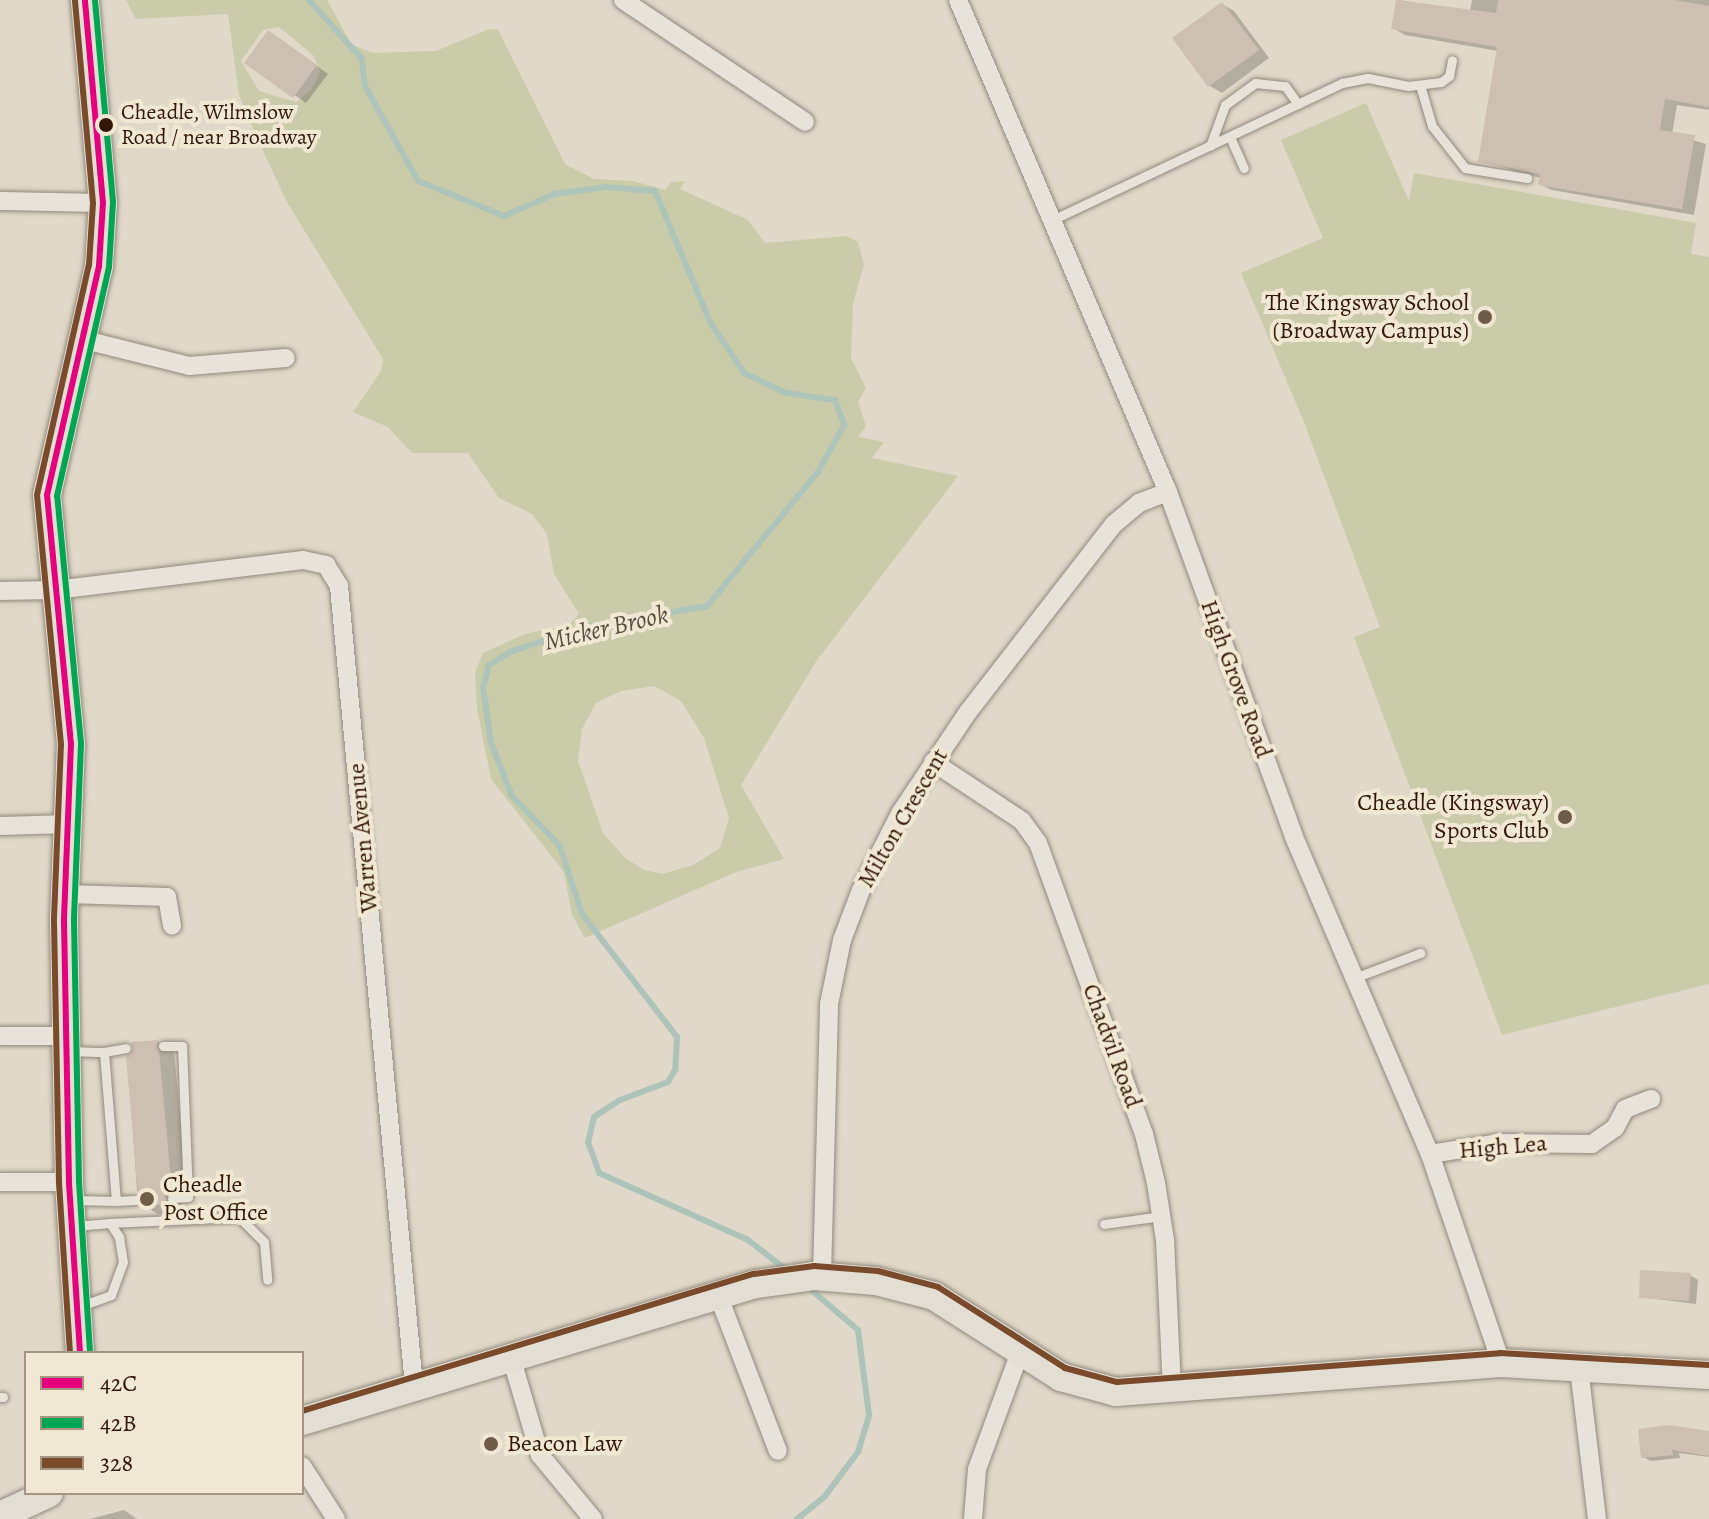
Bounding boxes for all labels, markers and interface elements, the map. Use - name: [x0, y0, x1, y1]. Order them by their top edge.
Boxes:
- place label: Cheadle, Wilmslow Road / near Broadway: [121, 99, 317, 150]
- marker: Cheadle, Wilmslow Road / near Broadway: [98, 117, 114, 133]
- place label: The Kingsway School (Broadway Campus): [1265, 289, 1469, 345]
- marker: The Kingsway School (Broadway Campus): [1476, 308, 1494, 326]
- street label: High Grove Road: [1194, 596, 1278, 762]
- water label: Micker Brook: [541, 599, 671, 657]
- street label: Milton Crescent: [852, 743, 954, 893]
- street label: Warren Avenue: [342, 762, 384, 914]
- place label: Cheadle (Kingsway) Sports Club: [1357, 789, 1549, 845]
- marker: Cheadle (Kingsway) Sports Club: [1556, 808, 1574, 826]
- street label: Chadvil Road: [1076, 980, 1148, 1112]
- street label: High Lea: [1458, 1129, 1548, 1165]
- place label: Cheadle Post Office: [163, 1171, 268, 1227]
- marker: Cheadle Post Office: [138, 1190, 156, 1208]
- legend: [24, 1351, 304, 1495]
- text: 42C: [100, 1367, 137, 1399]
- text: 42B: [100, 1407, 137, 1439]
- place label: Beacon Law: [507, 1430, 623, 1458]
- marker: Beacon Law: [482, 1435, 500, 1453]
- text: 328: [100, 1447, 133, 1479]

